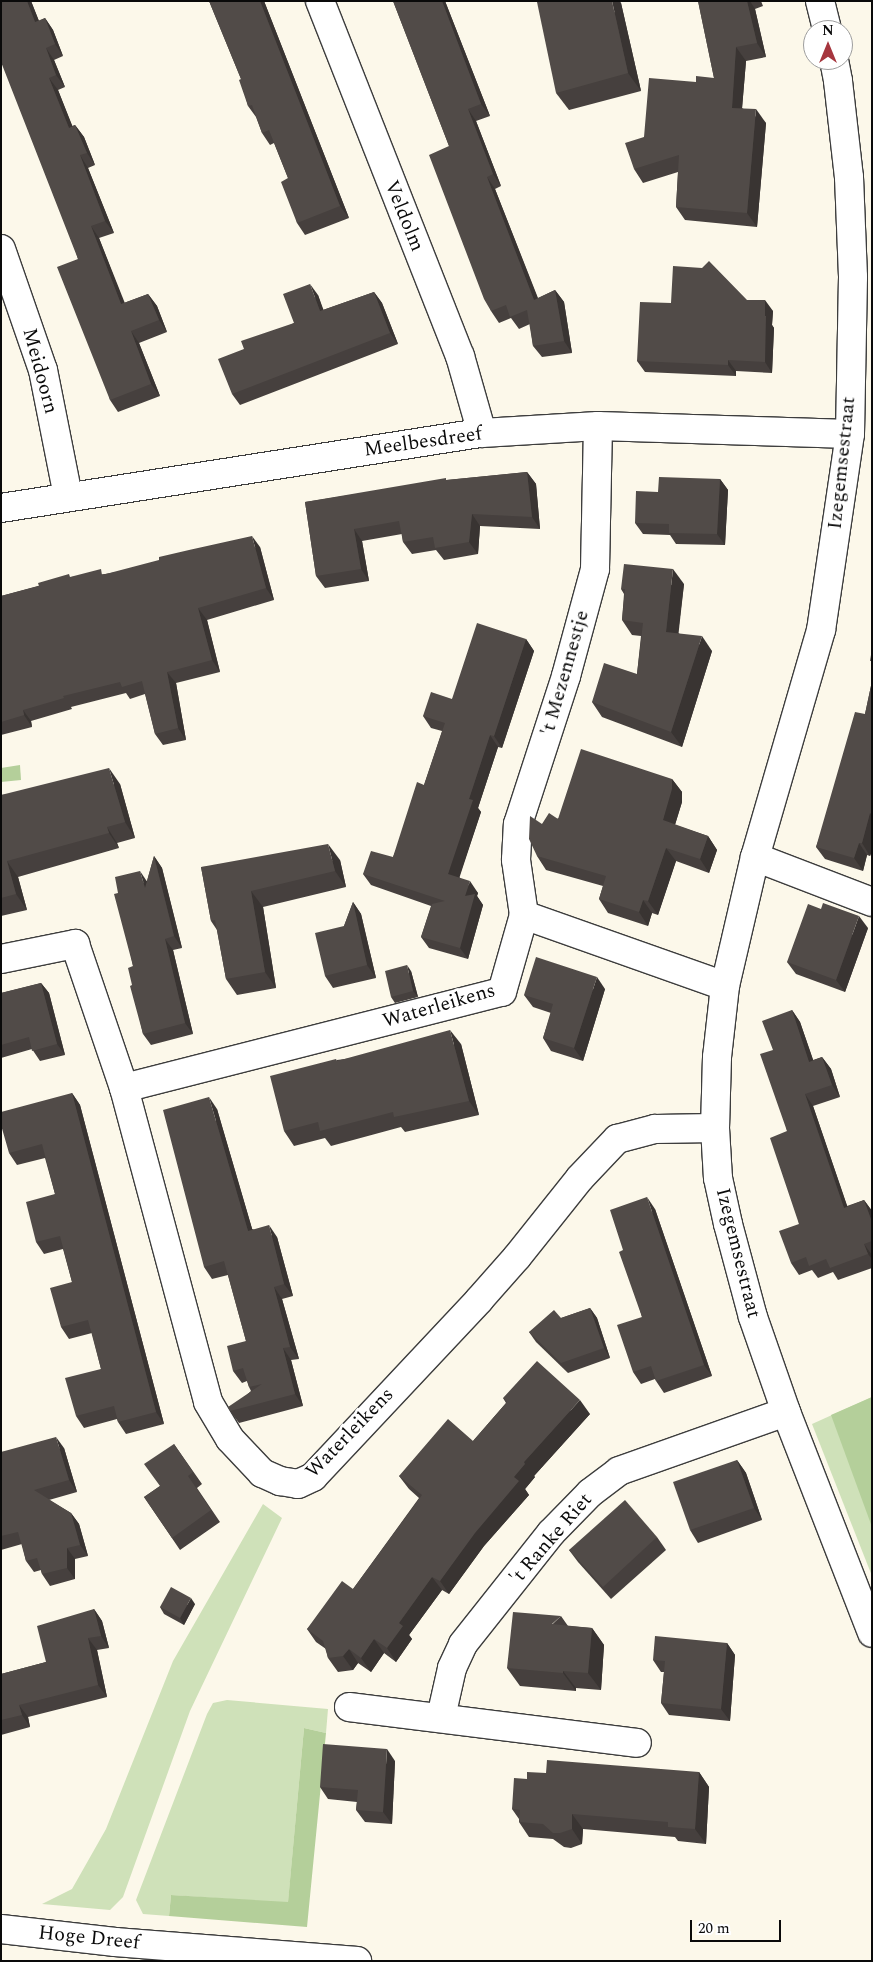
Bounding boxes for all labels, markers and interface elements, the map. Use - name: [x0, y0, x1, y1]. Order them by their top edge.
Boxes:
- north arrow: [803, 20, 853, 70]
- text: N: [822, 20, 834, 41]
- street label: Veldolm: [379, 177, 429, 255]
- street label: Meidoorn: [17, 326, 63, 416]
- street label: Izegemsestraat: [823, 395, 861, 531]
- street label: Meelbesdreef: [362, 422, 484, 462]
- street label: 't Mezennestje: [536, 607, 594, 739]
- street label: Waterleikens: [380, 978, 498, 1034]
- street label: Izegemsestraat: [710, 1185, 766, 1321]
- street label: Waterleikens: [301, 1383, 399, 1483]
- street label: 't Ranke Riet: [505, 1488, 597, 1590]
- scale bar: [693, 1910, 784, 1942]
- text: 20 m: [698, 1917, 730, 1940]
- street label: Hoge Dreef: [37, 1921, 141, 1955]

